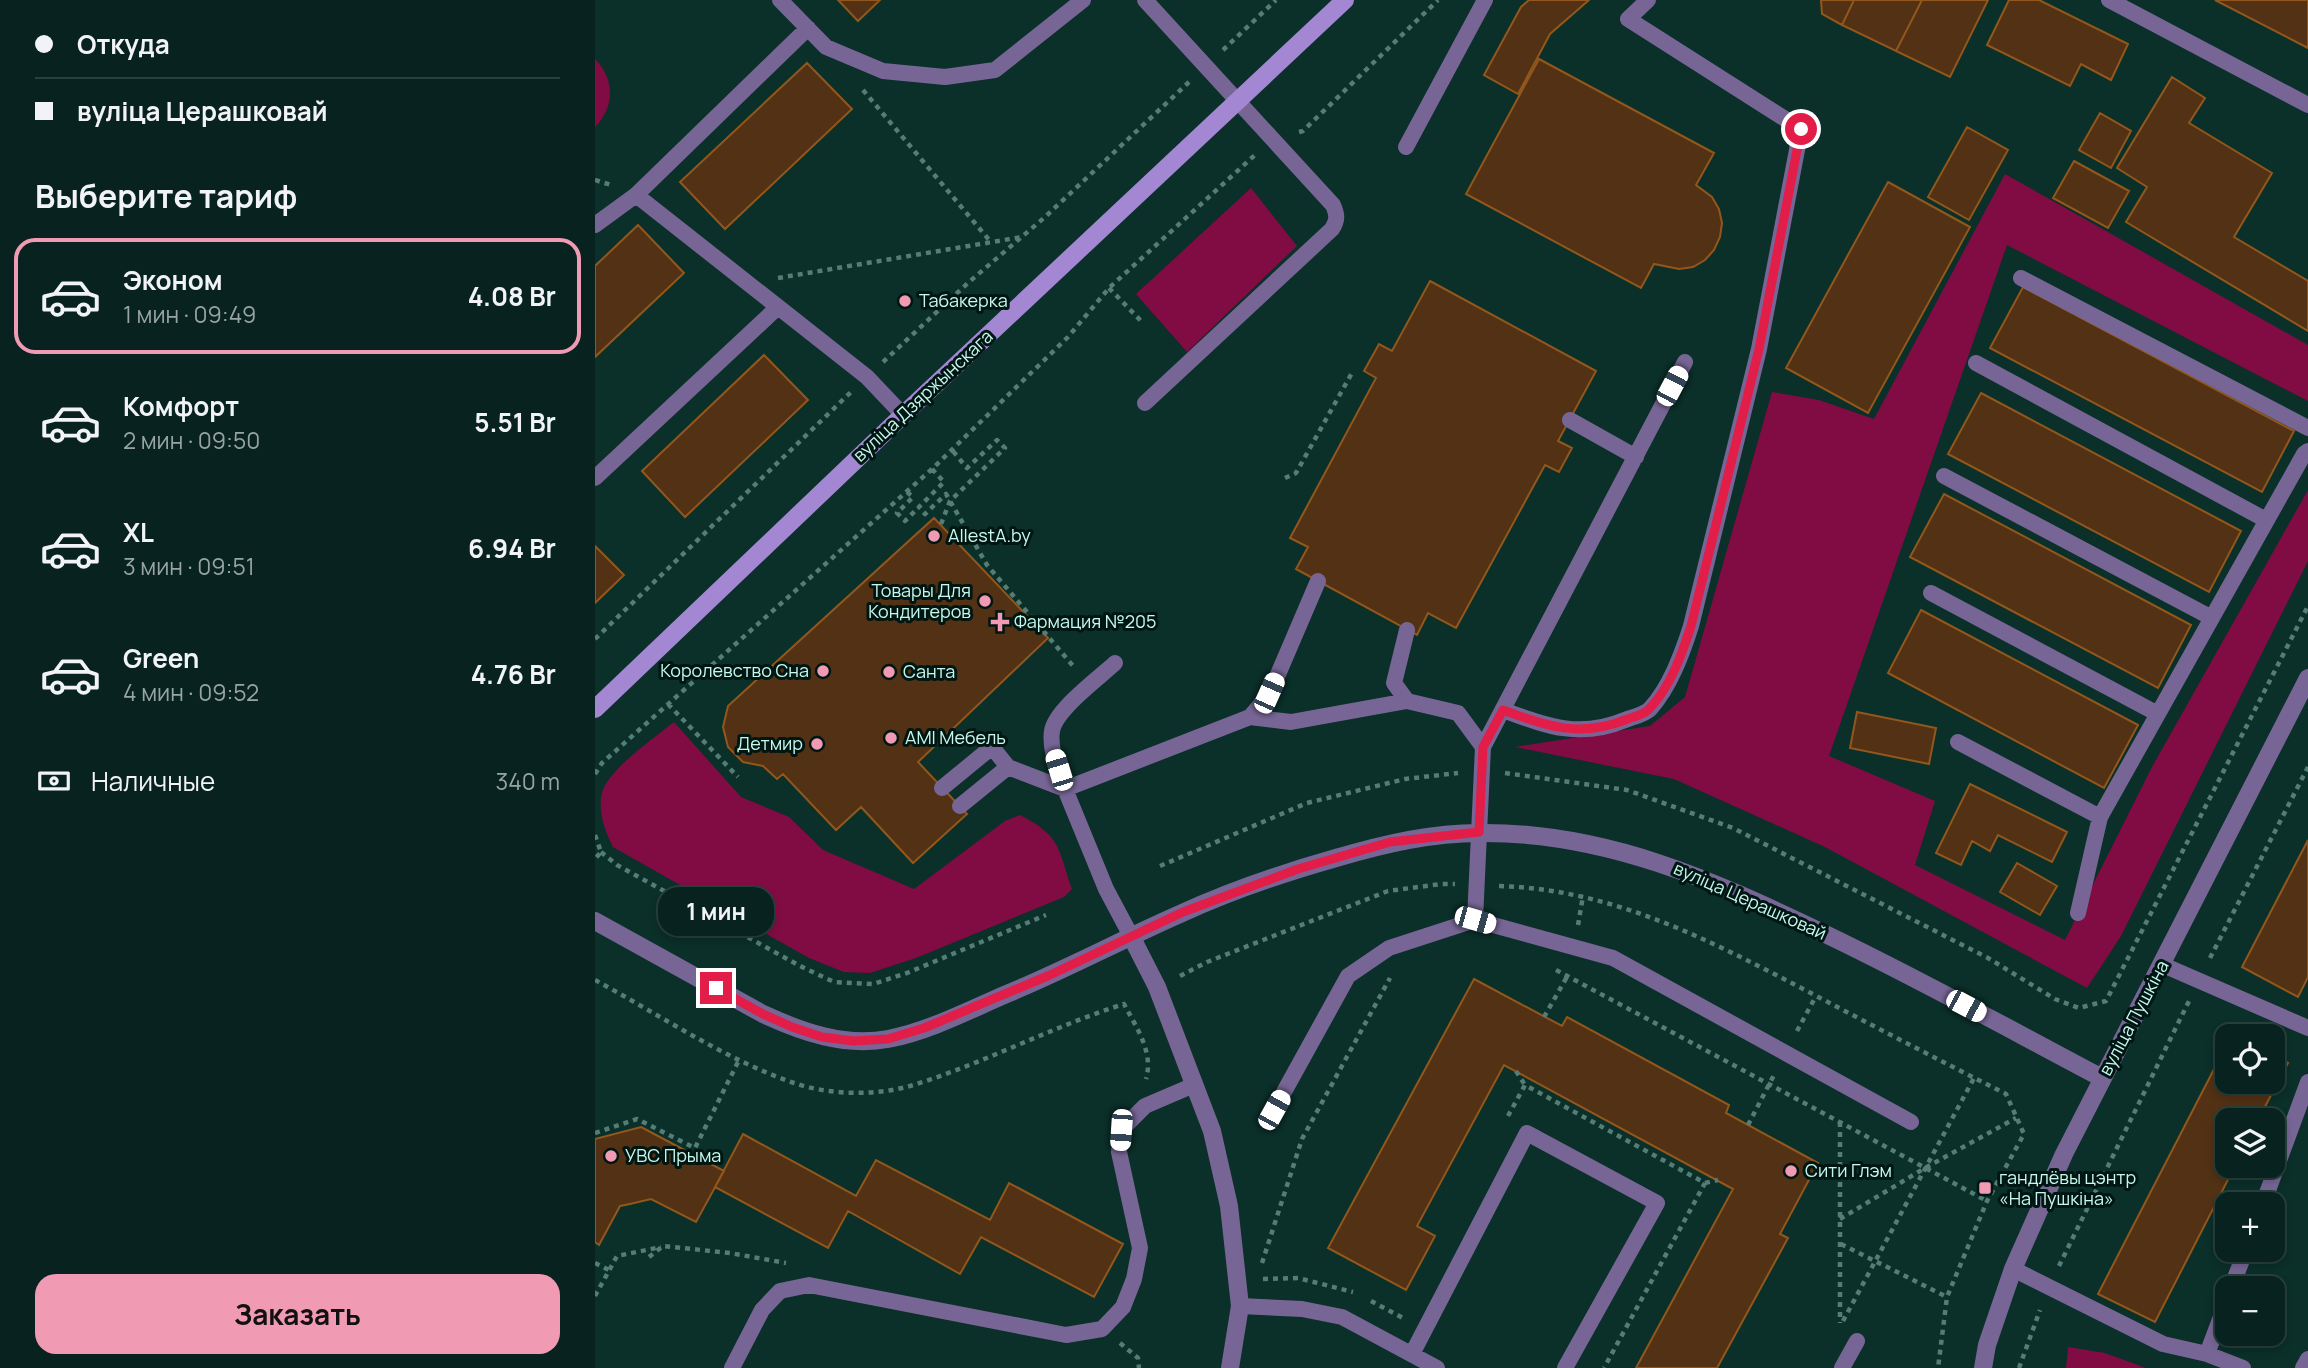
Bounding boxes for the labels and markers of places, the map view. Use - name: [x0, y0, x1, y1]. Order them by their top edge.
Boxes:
- place label: Табакерка: [919, 288, 1008, 312]
- marker: Табакерка: [897, 293, 913, 309]
- place label: AllestA.by: [948, 523, 1031, 547]
- marker: AllestA.by: [926, 528, 942, 544]
- place label: Товары Для Кондитеров: [868, 578, 971, 623]
- marker: Товары Для Кондитеров: [977, 593, 993, 609]
- place label: Фармация №205: [1014, 609, 1156, 633]
- marker: Фармация №205: [992, 614, 1008, 630]
- place label: Королевство Сна: [660, 658, 809, 682]
- place label: Санта: [903, 659, 955, 683]
- marker: Королевство Сна: [815, 663, 831, 679]
- marker: Санта: [881, 664, 897, 680]
- place label: AMI Мебель: [905, 725, 1006, 749]
- marker: AMI Мебель: [883, 730, 899, 746]
- place label: Детмир: [737, 731, 803, 755]
- marker: Детмир: [809, 736, 825, 752]
- place label: УВС Прыма: [625, 1143, 721, 1167]
- marker: УВС Прыма: [603, 1148, 619, 1164]
- place label: Сити Глэм: [1805, 1158, 1892, 1182]
- marker: Сити Глэм: [1783, 1163, 1799, 1179]
- place label: гандлёвы цэнтр «На Пушкіна»: [1999, 1165, 2136, 1210]
- marker: гандлёвы цэнтр «На Пушкіна»: [1977, 1180, 1993, 1196]

